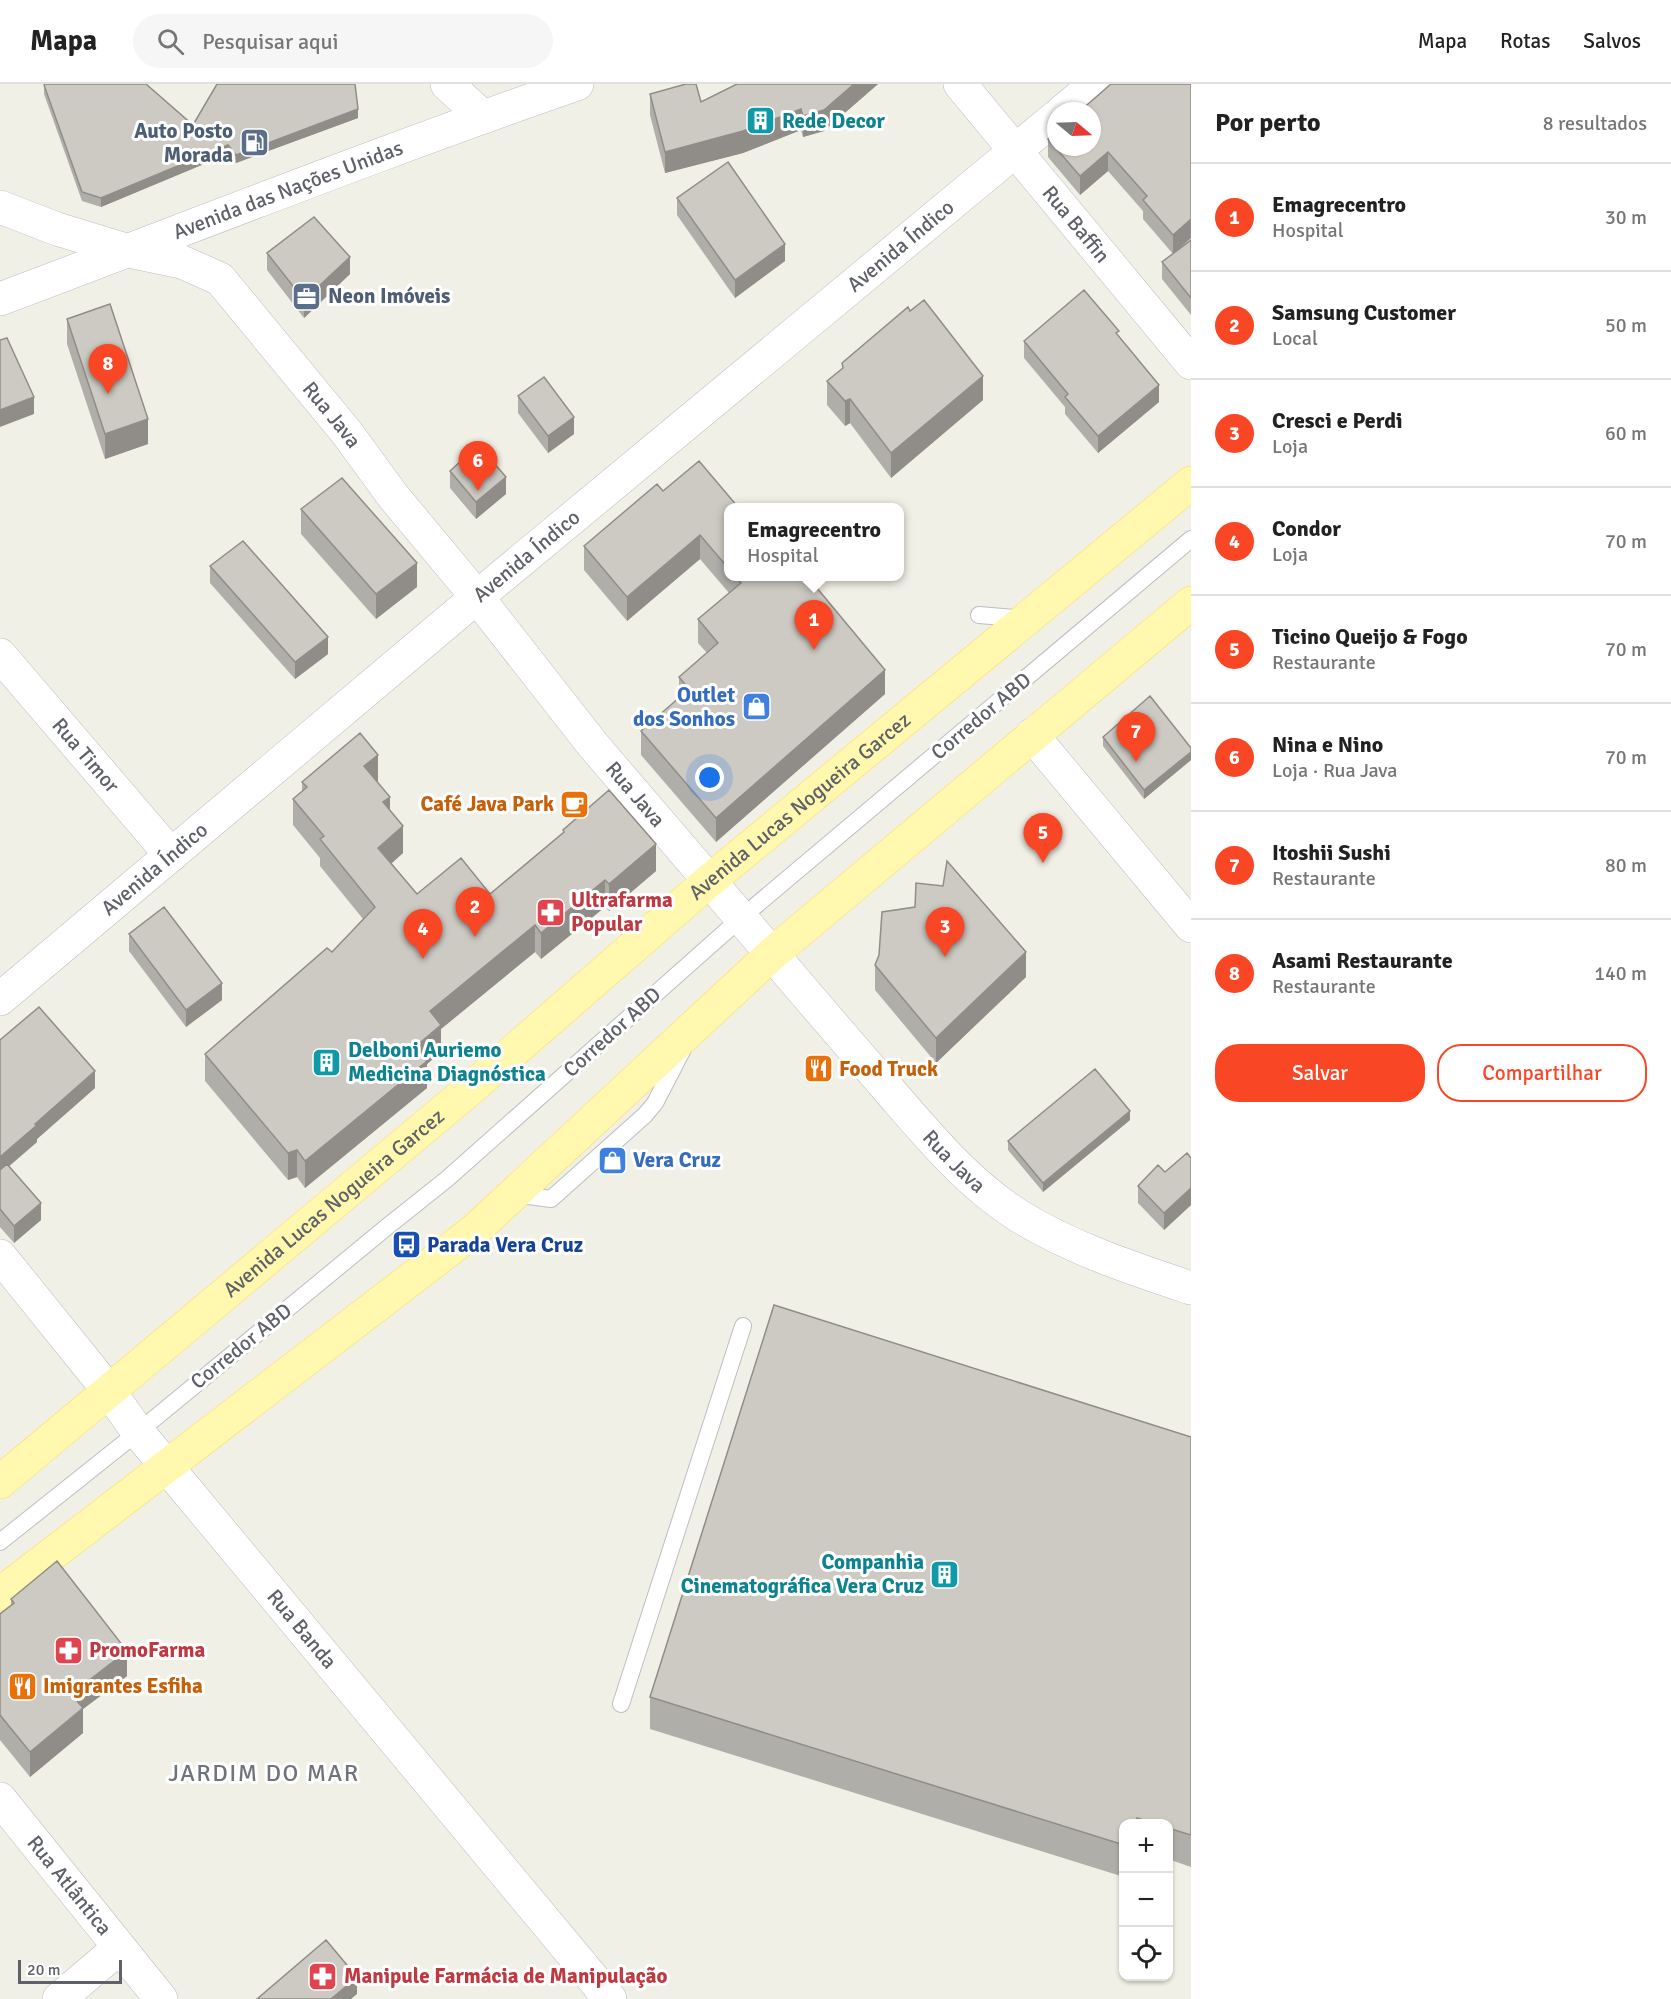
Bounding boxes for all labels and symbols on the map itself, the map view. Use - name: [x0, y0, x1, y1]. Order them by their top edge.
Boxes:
- north arrow: [1047, 102, 1101, 156]
- building icon: Rede Decor: [745, 105, 777, 137]
- place label: Rede Decor: [782, 108, 886, 134]
- place label: Auto Posto Morada: [134, 118, 233, 168]
- fuel station icon: Auto Posto Morada: [238, 127, 270, 159]
- street label: Avenida das Nações Unidas: [169, 135, 406, 245]
- street label: Rua Baffin: [1037, 180, 1116, 268]
- street label: Avenida Índico: [842, 194, 959, 298]
- office icon: Neon Imóveis: [291, 280, 323, 312]
- place label: Neon Imóveis: [328, 283, 450, 309]
- pin: 8: [88, 344, 128, 394]
- street label: Rua Java: [297, 376, 367, 453]
- pin: 6: [458, 442, 498, 491]
- street label: Avenida Índico: [468, 504, 585, 608]
- pin: 1: [794, 600, 834, 650]
- street label: Corredor ABD: [926, 667, 1036, 765]
- place label: Outlet dos Sonhos: [633, 682, 735, 732]
- shop icon: Outlet dos Sonhos: [740, 691, 772, 723]
- street label: Avenida Lucas Nogueira Garcez: [683, 707, 916, 906]
- pin: 7: [1116, 712, 1156, 762]
- street label: Rua Timor: [47, 713, 125, 798]
- street label: Rua Java: [600, 756, 671, 832]
- your location: [695, 763, 724, 792]
- cafe icon: Café Java Park: [559, 788, 591, 820]
- place label: Café Java Park: [421, 791, 554, 817]
- pin: 5: [1024, 814, 1062, 863]
- street label: Avenida Índico: [96, 817, 213, 921]
- place label: Ultrafarma Popular: [571, 887, 673, 937]
- pin: 2: [456, 888, 494, 937]
- pharmacy icon: Ultrafarma Popular: [534, 896, 566, 928]
- pin: 3: [926, 908, 964, 957]
- pin: 4: [404, 910, 442, 959]
- street label: Corredor ABD: [558, 981, 666, 1083]
- place label: Delboni Auriemo Medicina Diagnóstica: [348, 1037, 546, 1087]
- building icon: Delboni Auriemo Medicina Diagnóstica: [311, 1046, 343, 1078]
- restaurant icon: Food Truck: [802, 1053, 834, 1085]
- place label: Food Truck: [839, 1056, 938, 1082]
- street label: Avenida Lucas Nogueira Garcez: [218, 1103, 450, 1303]
- street label: Rua Java: [917, 1125, 991, 1198]
- shop icon: Vera Cruz: [596, 1144, 628, 1176]
- place label: Vera Cruz: [633, 1147, 721, 1173]
- bus stop icon: Parada Vera Cruz: [390, 1229, 422, 1261]
- place label: Parada Vera Cruz: [427, 1232, 583, 1258]
- street label: Corredor ABD: [185, 1297, 297, 1395]
- place label: Companhia Cinematográfica Vera Cruz: [681, 1549, 924, 1599]
- building icon: Companhia Cinematográfica Vera Cruz: [929, 1558, 961, 1590]
- street label: Rua Banda: [261, 1584, 343, 1674]
- pharmacy icon: PromoFarma: [52, 1634, 84, 1666]
- place label: PromoFarma: [89, 1637, 206, 1663]
- restaurant icon: Imigrantes Esfiha: [6, 1670, 38, 1702]
- place label: Imigrantes Esfiha: [43, 1673, 203, 1699]
- district label: JARDIM DO MAR: [168, 1758, 360, 1788]
- street label: Rua Atlântica: [22, 1830, 118, 1941]
- scale bar: [18, 1957, 122, 1984]
- pharmacy icon: Manipule Farmácia de Manipulação: [307, 1960, 339, 1992]
- place label: Manipule Farmácia de Manipulação: [344, 1963, 667, 1989]

